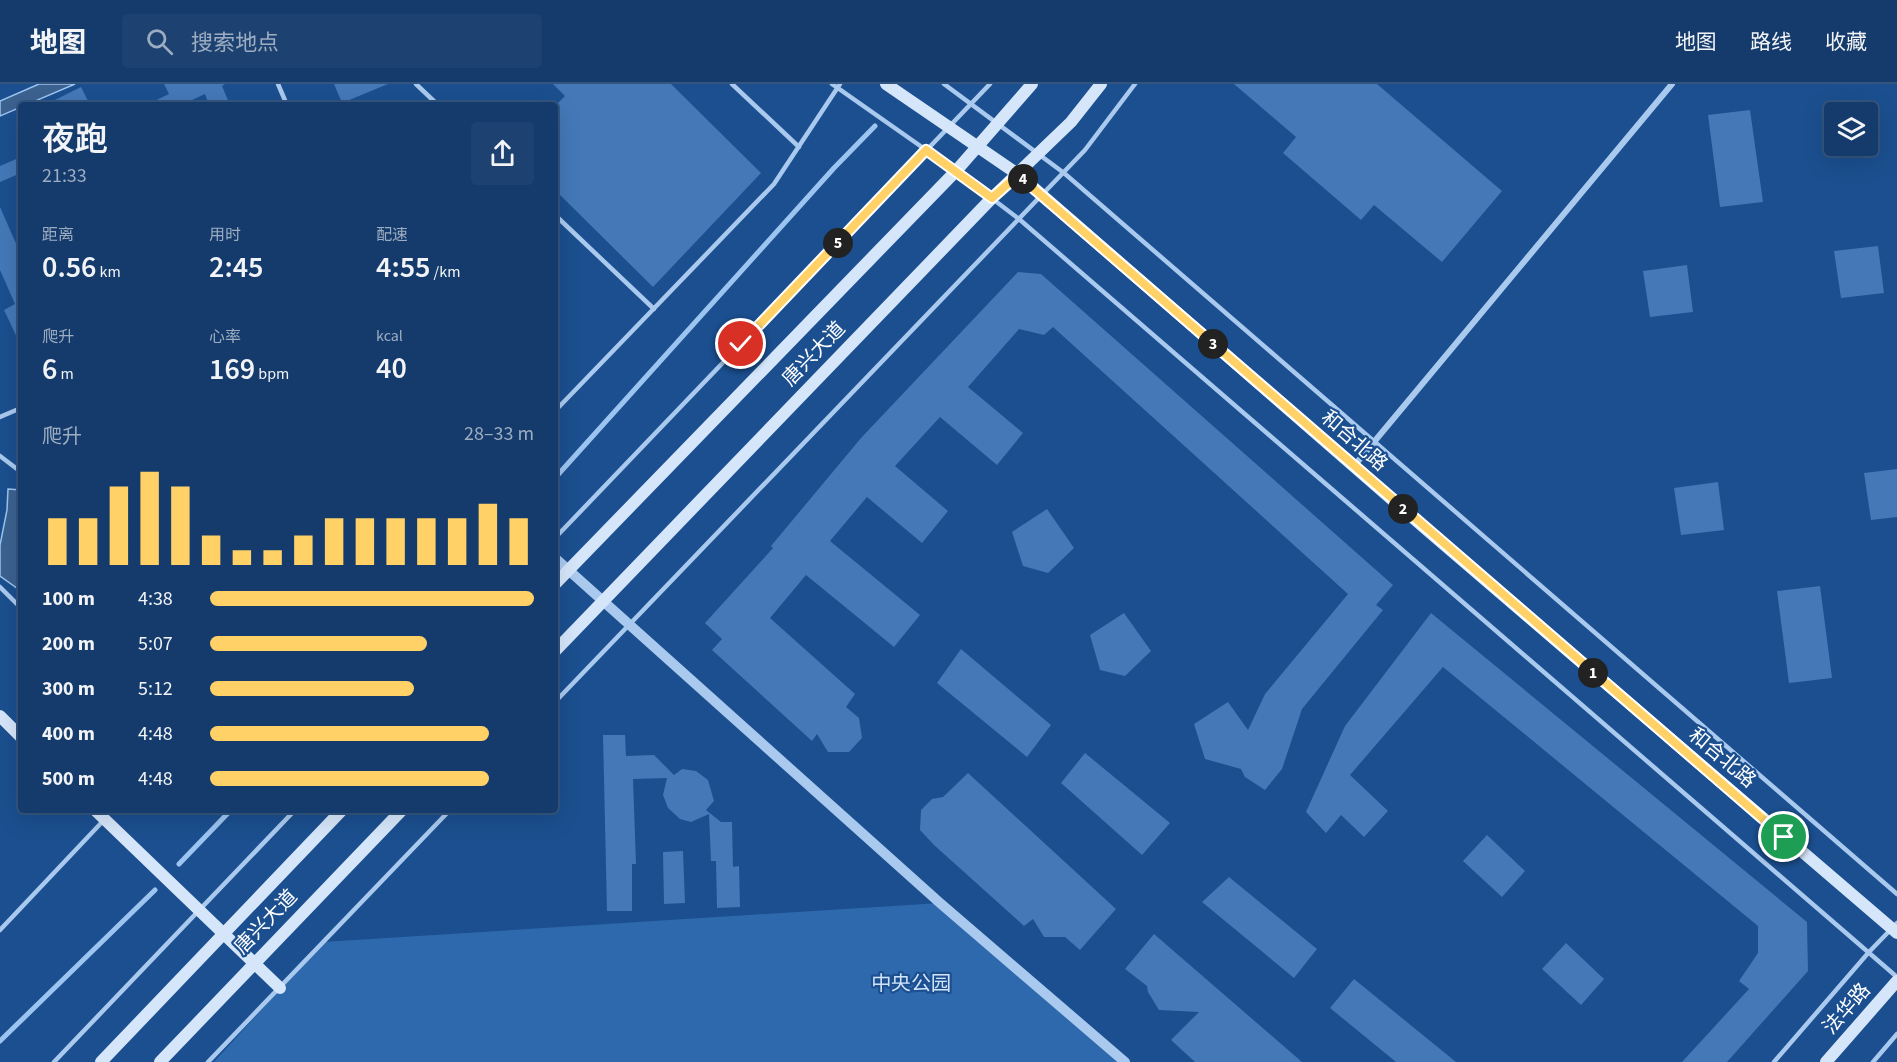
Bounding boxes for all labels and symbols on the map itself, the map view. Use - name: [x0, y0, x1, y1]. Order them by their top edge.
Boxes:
- pin: 4: [1008, 164, 1038, 194]
- pin: 5: [823, 228, 853, 258]
- street label: 唐兴大道: [776, 316, 852, 392]
- pin: [715, 318, 766, 369]
- pin: 3: [1198, 329, 1228, 359]
- street label: 和合北路: [1315, 404, 1393, 478]
- pin: 2: [1388, 494, 1418, 524]
- pin: 1: [1578, 658, 1608, 688]
- street label: 和合北路: [1682, 722, 1762, 794]
- pin: [1758, 811, 1809, 862]
- street label: 唐兴大道: [228, 884, 304, 960]
- park label: 中央公园: [871, 970, 951, 998]
- street label: 法华路: [1817, 977, 1877, 1041]

